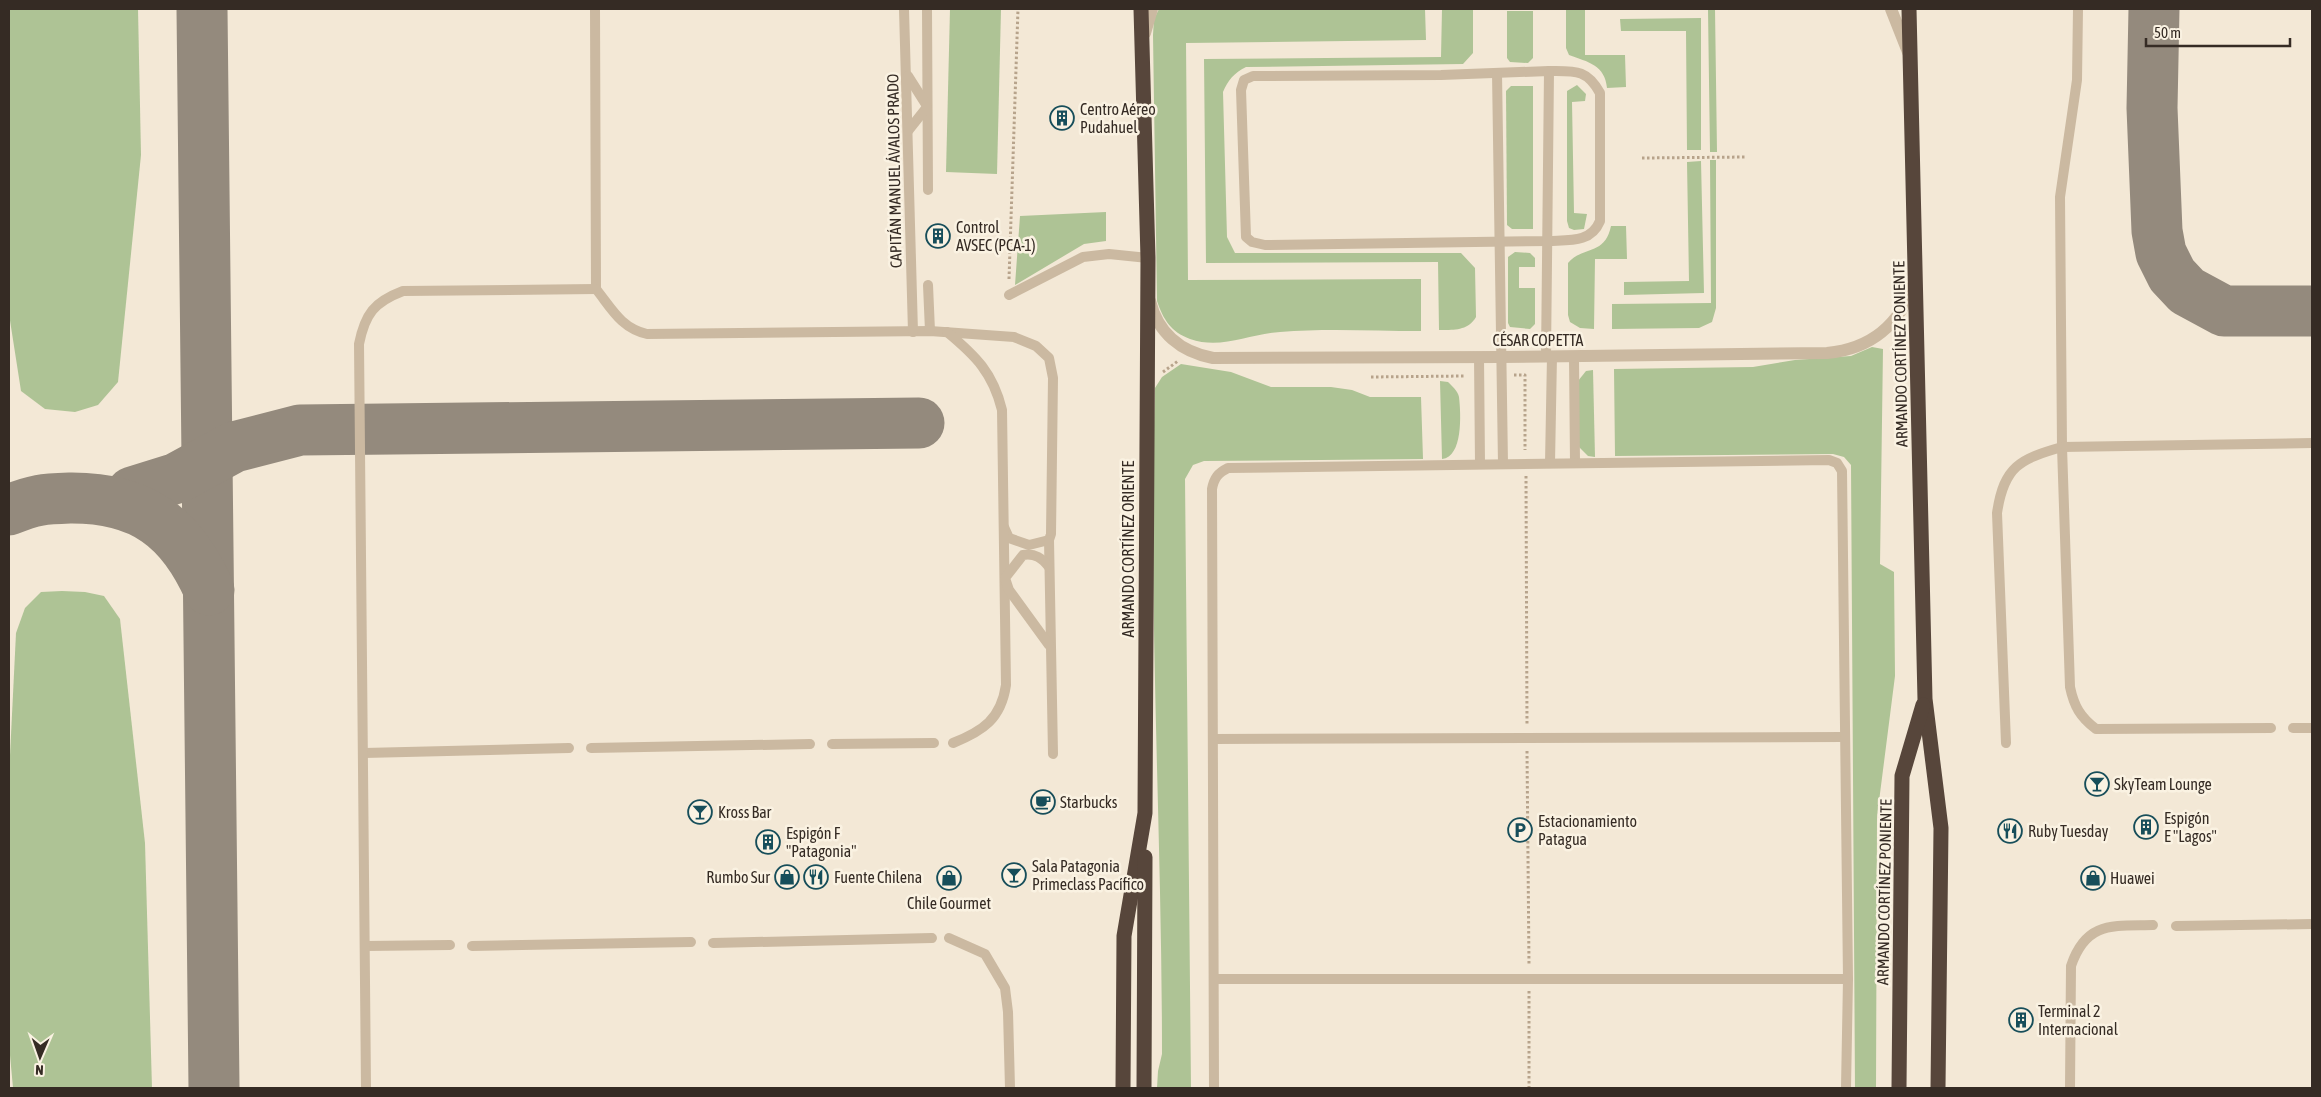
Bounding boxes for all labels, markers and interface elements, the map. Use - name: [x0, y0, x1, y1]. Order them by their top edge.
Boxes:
- scale bar: [2146, 15, 2290, 47]
- text: 50 m: [2154, 24, 2181, 41]
- street label: CAPITÁN MANUEL ÁVALOS PRADO: [883, 74, 905, 268]
- place label: Centro Aéreo Pudahuel: [1080, 100, 1156, 136]
- building icon: Centro Aéreo Pudahuel: [1049, 105, 1075, 131]
- place label: Control AVSEC (PCA-1): [956, 218, 1036, 255]
- building icon: Control AVSEC (PCA-1): [925, 223, 951, 249]
- street label: ARMANDO CORTÍNEZ PONIENTE: [1889, 261, 1911, 447]
- street label: CÉSAR COPETTA: [1493, 331, 1584, 349]
- street label: ARMANDO CORTÍNEZ ORIENTE: [1119, 460, 1137, 637]
- bar icon: SkyTeam Lounge: [2084, 771, 2110, 797]
- place label: SkyTeam Lounge: [2114, 775, 2212, 794]
- cafe icon: Starbucks: [1030, 789, 1056, 815]
- place label: Starbucks: [1060, 793, 1118, 811]
- bar icon: Kross Bar: [687, 799, 713, 825]
- street label: ARMANDO CORTÍNEZ PONIENTE: [1873, 799, 1895, 985]
- place label: Kross Bar: [718, 803, 772, 821]
- place label: Espigón E "Lagos": [2164, 809, 2217, 846]
- place label: Estacionamiento Patagua: [1538, 812, 1637, 849]
- building icon: Espigón E "Lagos": [2133, 814, 2159, 840]
- parking icon: Estacionamiento Patagua: [1507, 817, 1533, 843]
- restaurant icon: Ruby Tuesday: [1997, 818, 2023, 844]
- place label: Ruby Tuesday: [2028, 822, 2109, 841]
- place label: Espigón F "Patagonia": [786, 824, 856, 861]
- building icon: Espigón F "Patagonia": [755, 829, 781, 855]
- place label: Sala Patagonia Primeclass Pacífico: [1032, 857, 1144, 893]
- bar icon: Sala Patagonia Primeclass Pacífico: [1001, 862, 1027, 888]
- shop icon: Rumbo Sur: [774, 864, 800, 890]
- restaurant icon: Fuente Chilena: [803, 864, 829, 890]
- shop icon: Chile Gourmet: [936, 865, 962, 891]
- shop icon: Huawei: [2080, 865, 2106, 891]
- place label: Rumbo Sur: [706, 868, 770, 886]
- place label: Fuente Chilena: [834, 868, 922, 886]
- place label: Huawei: [2110, 869, 2155, 887]
- place label: Chile Gourmet: [907, 894, 991, 912]
- place label: Terminal 2 Internacional: [2038, 1002, 2119, 1038]
- building icon: Terminal 2 Internacional: [2008, 1007, 2034, 1033]
- north arrow: [15, 1032, 65, 1082]
- text: N: [35, 1062, 44, 1078]

